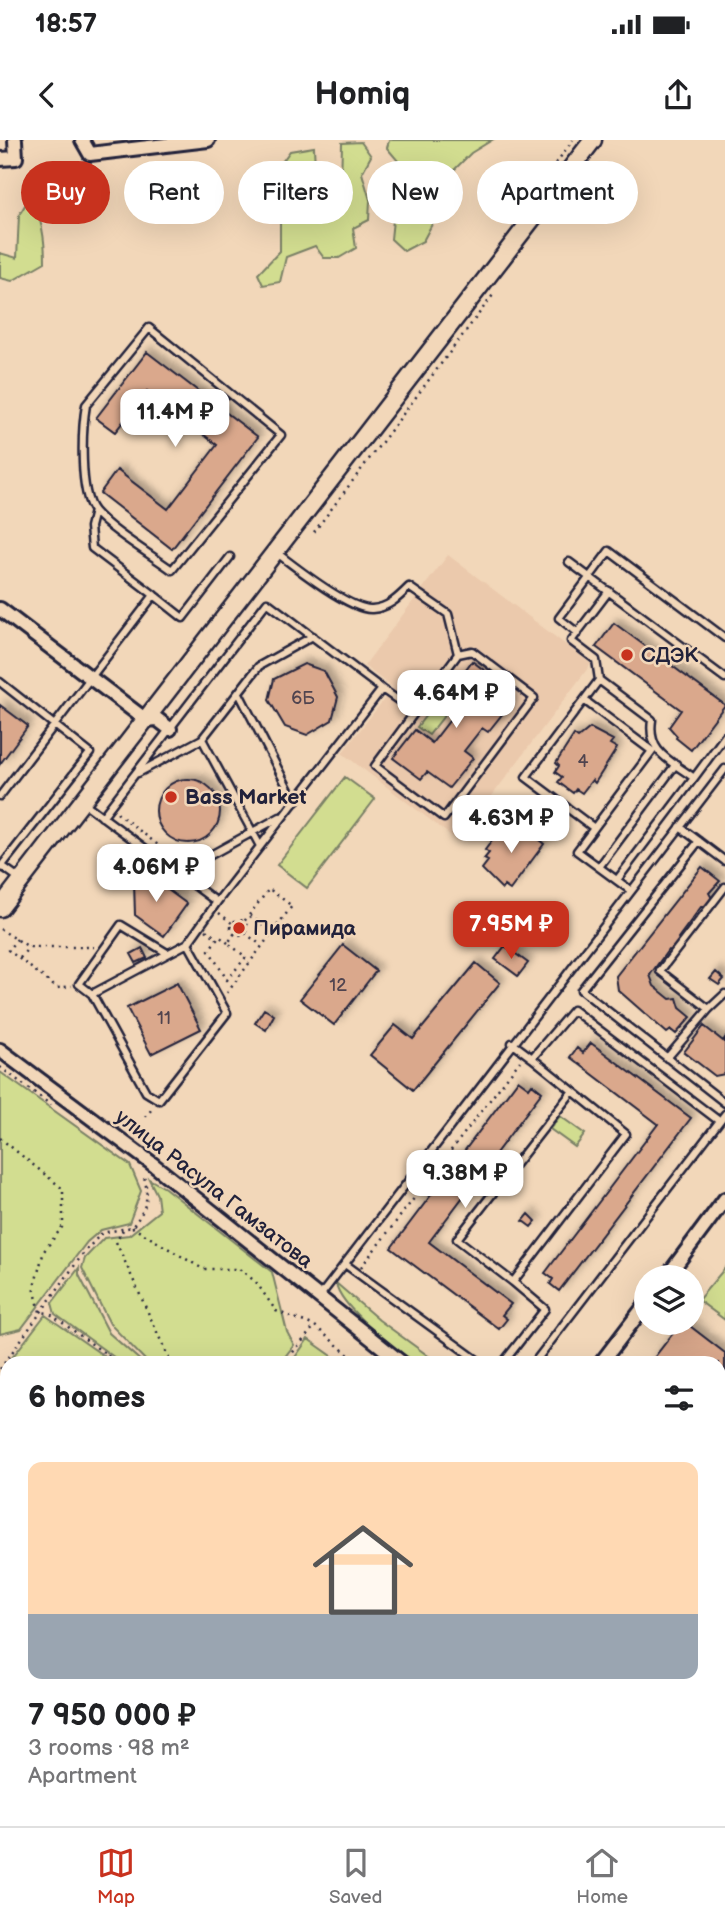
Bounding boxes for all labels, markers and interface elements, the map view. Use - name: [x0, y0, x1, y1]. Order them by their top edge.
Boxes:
- text: 18:57: [35, 9, 97, 40]
- text: Homiq: [315, 75, 410, 114]
- icon: back: [28, 76, 66, 114]
- icon: share: [659, 76, 697, 114]
- chip: Buy: [21, 161, 110, 224]
- chip: Rent: [124, 161, 224, 224]
- chip: Filters: [238, 161, 353, 224]
- chip: New: [367, 161, 463, 224]
- chip: Apartment: [477, 161, 638, 224]
- pin: 11.4M ₽: [110, 390, 240, 449]
- text: 11.4M ₽: [136, 398, 214, 426]
- place label: СДЭК: [641, 643, 699, 668]
- marker: СДЭК: [619, 647, 635, 663]
- pin: 4.64M ₽: [391, 670, 521, 730]
- text: 4.64M ₽: [413, 679, 499, 707]
- house number: 6Б: [291, 688, 315, 709]
- house number: 4: [578, 751, 589, 772]
- place label: Bass Market: [185, 785, 306, 810]
- marker: Bass Market: [163, 789, 179, 805]
- pin: 4.63M ₽: [446, 796, 576, 855]
- text: 4.63M ₽: [468, 804, 554, 832]
- pin: 4.06M ₽: [91, 844, 221, 904]
- text: 4.06M ₽: [113, 853, 199, 881]
- pin: 7.95M ₽: [446, 902, 576, 961]
- text: 7.95M ₽: [469, 910, 553, 938]
- place label: Пирамида: [253, 916, 357, 941]
- marker: Пирамида: [231, 920, 247, 936]
- house number: 12: [329, 975, 347, 996]
- house number: 11: [157, 1008, 171, 1029]
- street label: улица Расула Гамзатова: [110, 1104, 318, 1274]
- pin: 9.38M ₽: [400, 1150, 530, 1210]
- text: 9.38M ₽: [422, 1159, 508, 1187]
- map controls: [634, 1265, 704, 1335]
- button: layers: [634, 1265, 704, 1335]
- icon: filters: [660, 1379, 698, 1417]
- text: 6 homes: [28, 1380, 145, 1416]
- icon: home: [300, 1507, 426, 1633]
- text: 7 950 000 ₽: [28, 1698, 196, 1734]
- text: 3 rooms · 98 m²: [28, 1734, 190, 1762]
- text: Apartment: [28, 1762, 137, 1790]
- tab: Map: [97, 1844, 135, 1909]
- tab: Saved: [329, 1844, 382, 1909]
- tab: Home: [576, 1844, 628, 1909]

